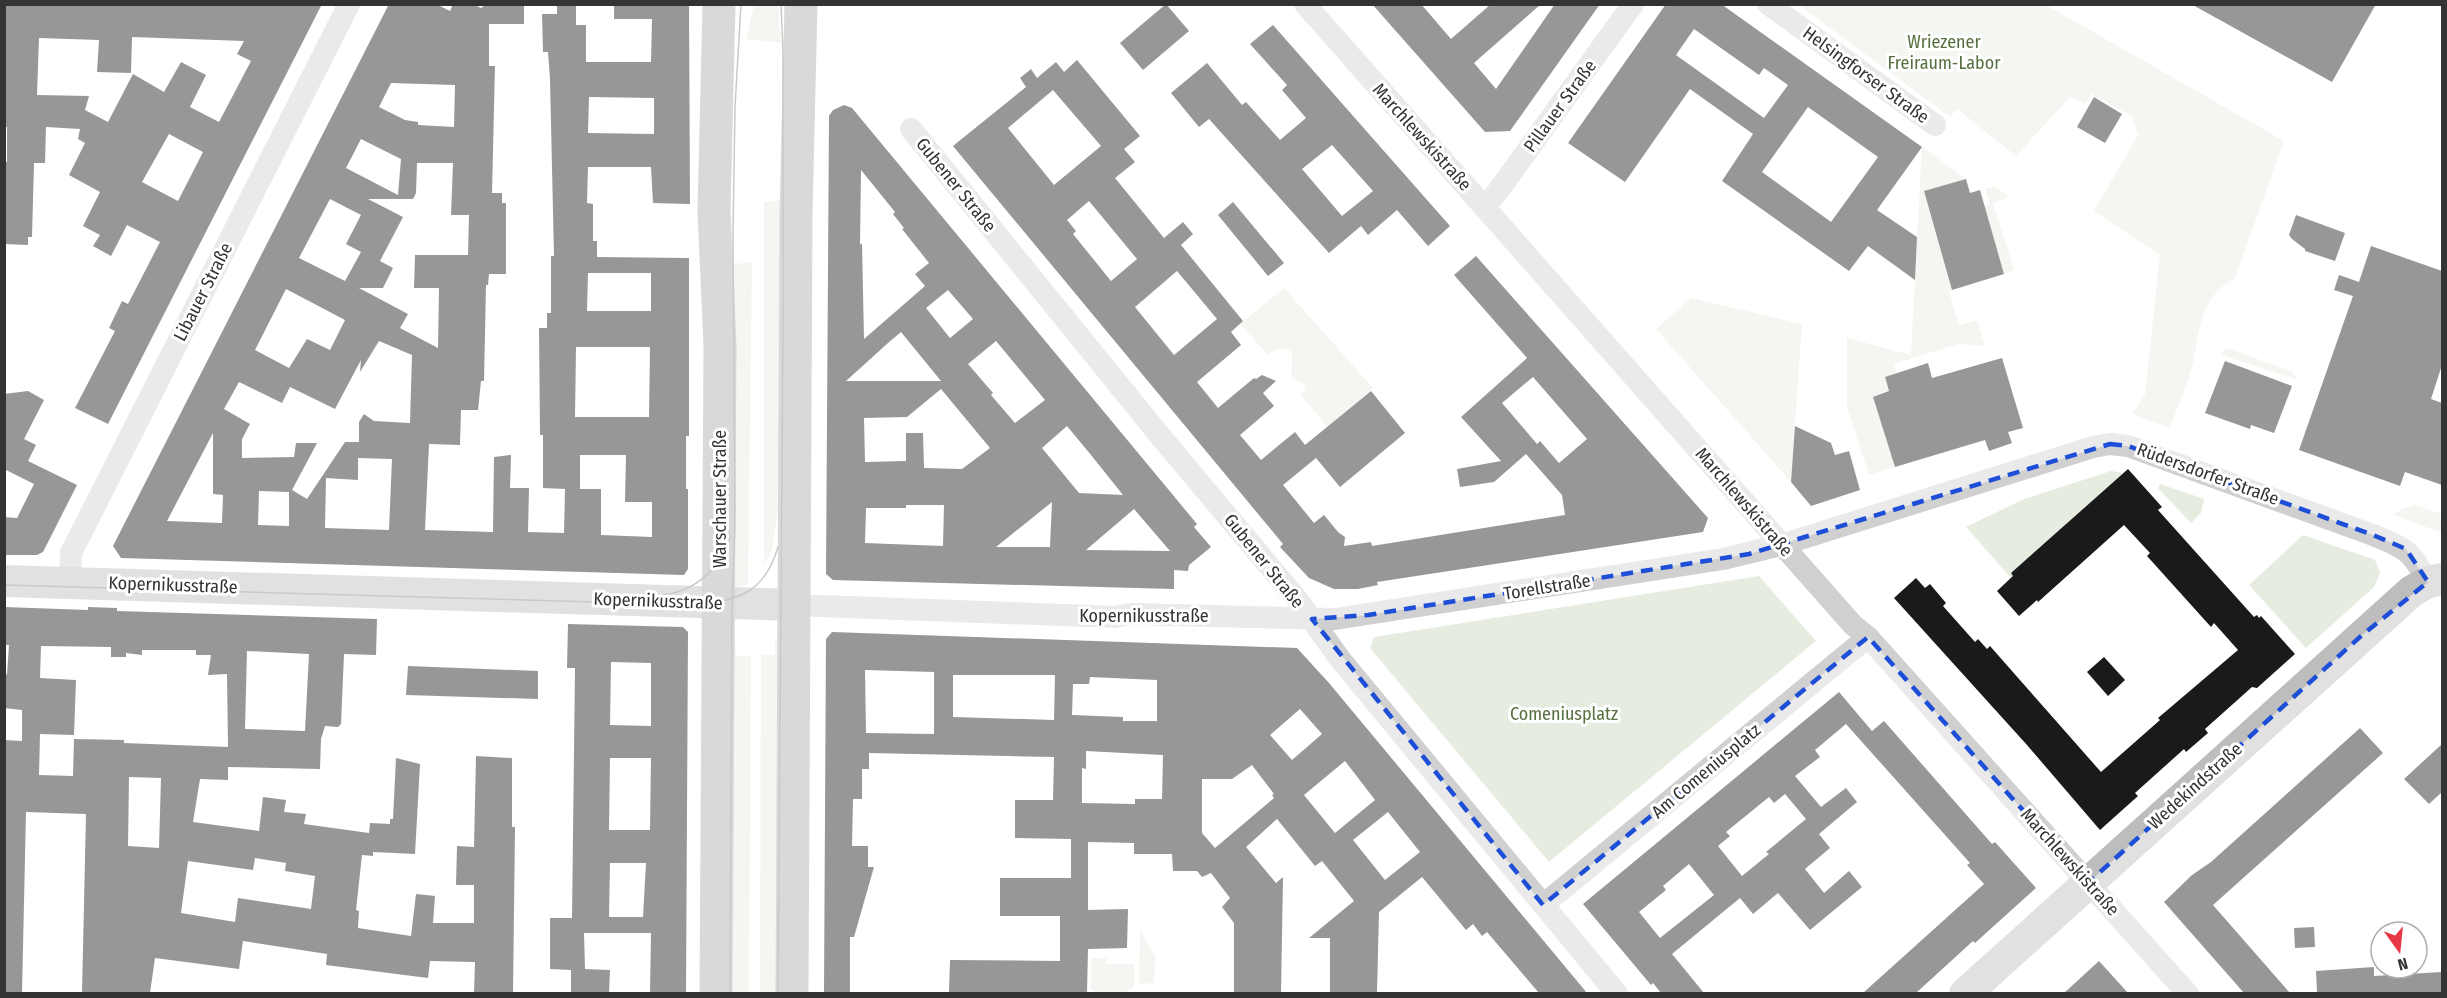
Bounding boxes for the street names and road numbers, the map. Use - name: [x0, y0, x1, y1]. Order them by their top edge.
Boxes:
- street label: Helsingforser Straße: [1799, 22, 1933, 128]
- street label: Pillauer Straße: [1519, 55, 1601, 157]
- street label: Marchlewskistraße: [1368, 79, 1476, 195]
- street label: Gubener Straße: [911, 133, 1001, 237]
- street label: Libauer Straße: [169, 239, 237, 345]
- street label: Warschauer Straße: [709, 430, 731, 568]
- street label: Rüdersdorfer Straße: [2134, 438, 2282, 510]
- street label: Marchlewskistraße: [1691, 443, 1797, 561]
- street label: Gubener Straße: [1219, 509, 1309, 613]
- street label: Torellstraße: [1502, 569, 1592, 605]
- street label: Kopernikusstraße: [108, 572, 238, 598]
- street label: Kopernikusstraße: [593, 588, 723, 614]
- street label: Kopernikusstraße: [1079, 605, 1209, 627]
- street label: Am Comeniusplatz: [1647, 719, 1765, 823]
- street label: Wedekindstraße: [2143, 738, 2247, 834]
- street label: Marchlewskistraße: [2016, 804, 2124, 920]

